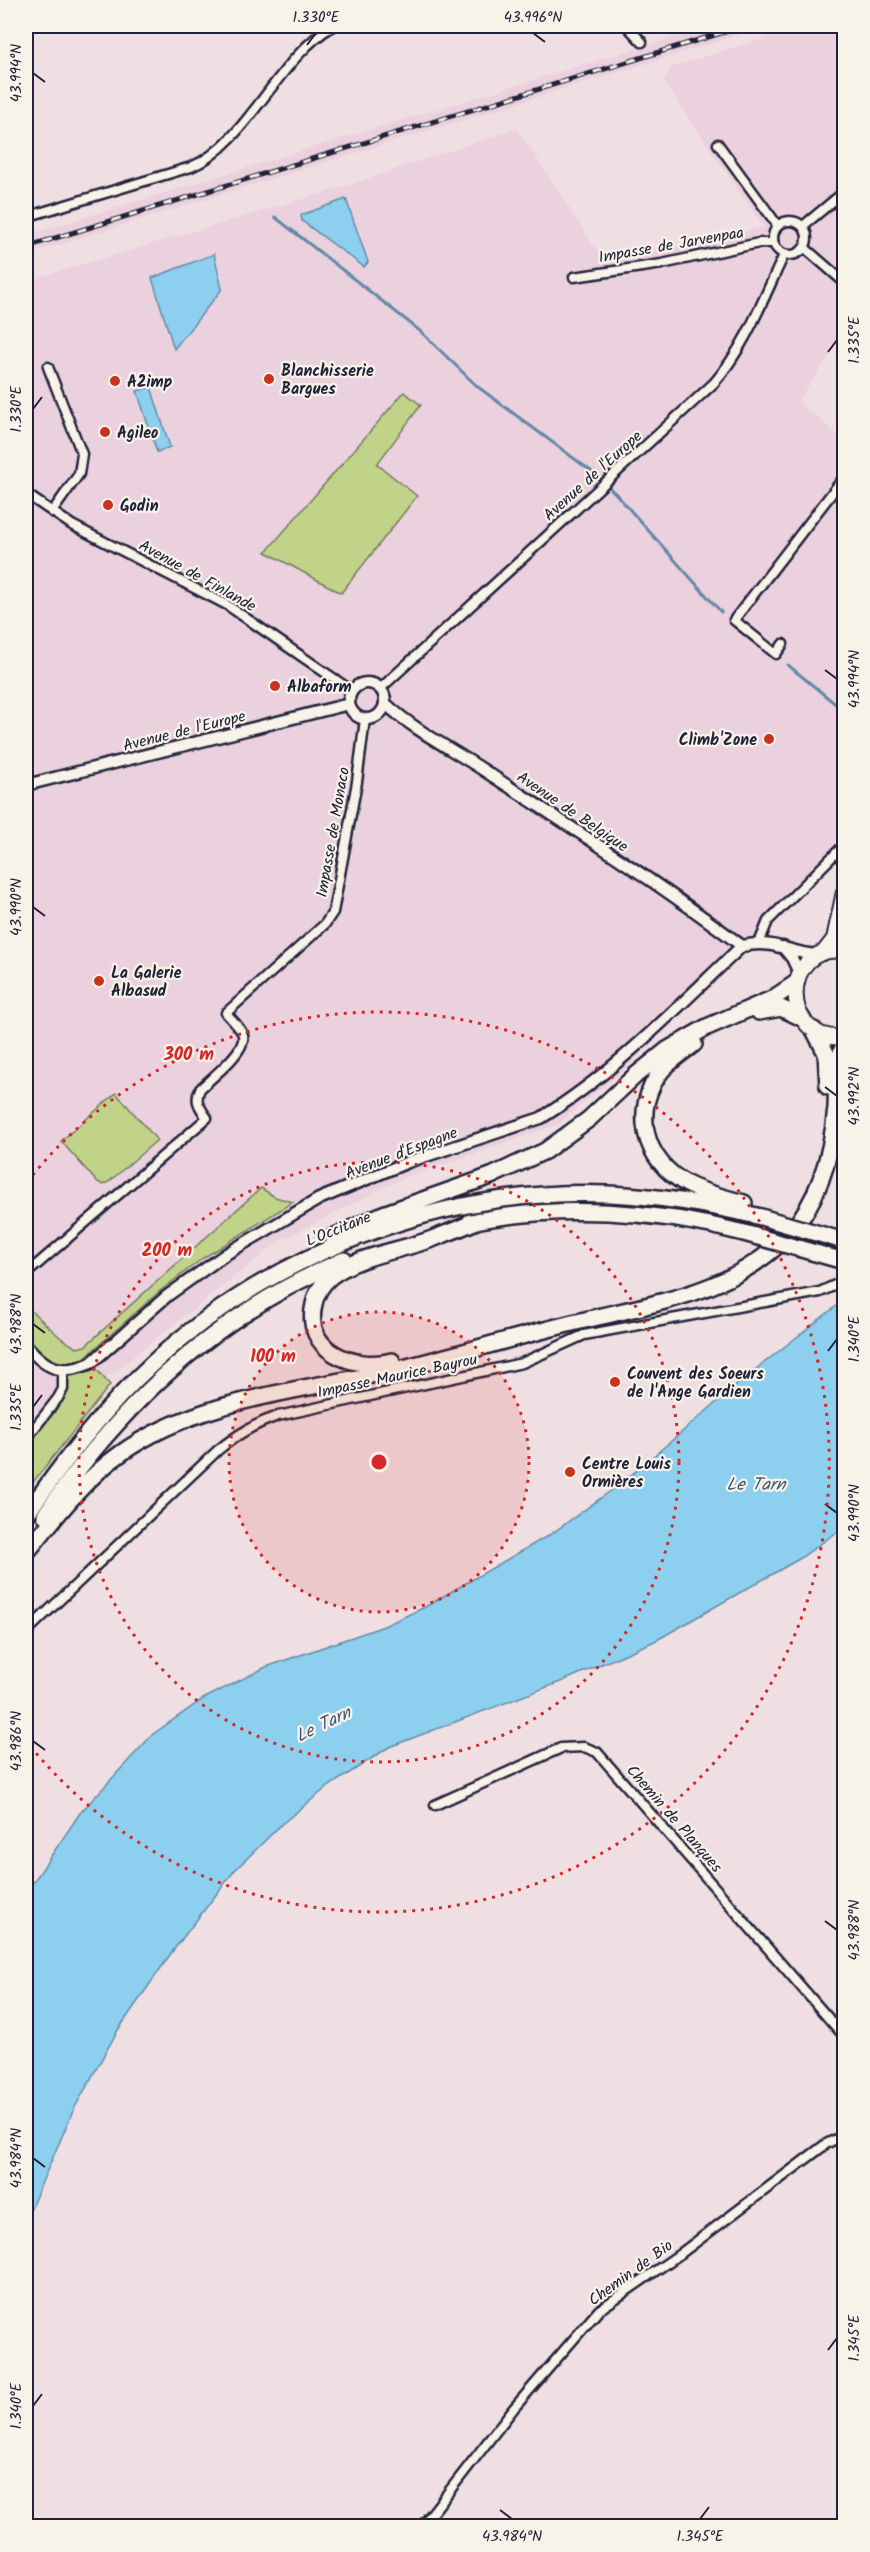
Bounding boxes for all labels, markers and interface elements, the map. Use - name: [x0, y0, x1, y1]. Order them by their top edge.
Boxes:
- text: 1.330°E: [293, 6, 341, 30]
- text: 43.996°N: [504, 6, 562, 30]
- text: 43.994°N: [5, 44, 29, 102]
- street label: Impasse de Jarvenpaa: [597, 220, 746, 271]
- text: 1.335°E: [843, 315, 867, 364]
- place label: Blanchisserie Bargues: [281, 359, 374, 402]
- place label: A2imp: [127, 370, 173, 395]
- marker: Blanchisserie Bargues: [262, 372, 276, 386]
- marker: A2imp: [108, 374, 122, 388]
- text: 1.330°E: [5, 384, 29, 432]
- place label: Agileo: [117, 421, 158, 446]
- marker: Agileo: [98, 425, 112, 439]
- street label: Avenue de l'Europe: [538, 425, 648, 527]
- place label: Godin: [120, 494, 159, 519]
- marker: Godin: [101, 498, 115, 512]
- street label: Avenue de Finlande: [134, 534, 261, 619]
- text: 43.994°N: [843, 650, 867, 708]
- place label: Albaform: [287, 675, 352, 700]
- marker: Albaform: [268, 679, 282, 693]
- street label: Avenue de l'Europe: [120, 704, 248, 759]
- place label: Climb'Zone: [679, 728, 757, 753]
- marker: Climb'Zone: [762, 732, 776, 746]
- street label: Impasse de Monaco: [310, 765, 357, 899]
- street label: Avenue de Belgique: [511, 765, 633, 859]
- text: 43.990°N: [5, 878, 29, 936]
- place label: La Galerie Albasud: [111, 961, 182, 1004]
- marker: La Galerie Albasud: [92, 974, 106, 988]
- text: 300 m: [163, 1041, 214, 1070]
- text: 43.992°N: [843, 1067, 867, 1125]
- street label: Avenue d'Espagne: [342, 1121, 461, 1186]
- street label: L'Occitane: [302, 1205, 375, 1254]
- text: 200 m: [142, 1237, 193, 1266]
- text: 43.988°N: [5, 1293, 29, 1355]
- text: 1.340°E: [843, 1315, 867, 1362]
- text: 100 m: [250, 1343, 296, 1372]
- street label: Impasse Maurice Bayrou: [315, 1347, 480, 1406]
- place label: Couvent des Soeurs de l'Ange Gardien: [627, 1362, 764, 1405]
- marker: Couvent des Soeurs de l'Ange Gardien: [608, 1375, 622, 1389]
- text: 1.335°E: [5, 1382, 29, 1431]
- centre of rings: [369, 1452, 389, 1472]
- place label: Centre Louis Ormières: [582, 1452, 671, 1495]
- marker: Centre Louis Ormières: [563, 1465, 577, 1479]
- water label: Le Tarn: [727, 1471, 787, 1500]
- text: 43.990°N: [843, 1484, 867, 1542]
- water label: Le Tarn: [291, 1699, 358, 1751]
- text: 43.986°N: [5, 1711, 29, 1771]
- street label: Chemin de Planques: [620, 1759, 728, 1879]
- text: 43.988°N: [843, 1899, 867, 1961]
- text: 43.984°N: [5, 2128, 29, 2188]
- street label: Chemin de Bio: [583, 2234, 679, 2313]
- text: 1.345°E: [843, 2313, 867, 2362]
- text: 1.340°E: [5, 2382, 29, 2429]
- text: 43.984°N: [482, 2525, 542, 2549]
- text: 1.345°E: [676, 2525, 725, 2549]

